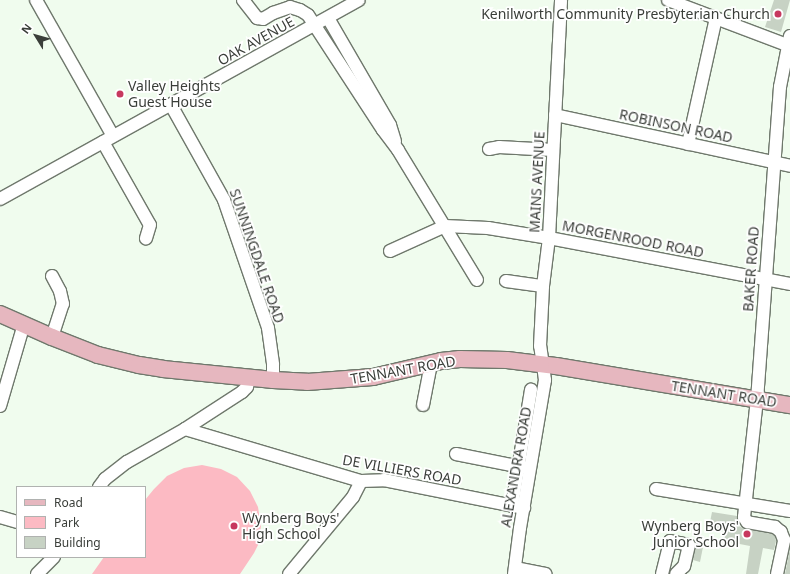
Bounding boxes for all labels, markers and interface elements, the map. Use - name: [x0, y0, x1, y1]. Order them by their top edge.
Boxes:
- place label: Kenilworth Community Presbyterian Church: [481, 6, 770, 22]
- marker: Kenilworth Community Presbyterian Church: [773, 9, 783, 19]
- street label: OAK AVENUE: [215, 13, 297, 69]
- north arrow: [16, 16, 56, 56]
- text: N: [17, 20, 35, 37]
- place label: Valley Heights Guest House: [128, 78, 220, 110]
- marker: Valley Heights Guest House: [115, 89, 125, 99]
- street label: ROBINSON ROAD: [618, 106, 734, 146]
- street label: MAINS AVENUE: [526, 131, 548, 233]
- street label: SUNNINGDALE ROAD: [226, 187, 288, 325]
- street label: MORGENROOD ROAD: [561, 217, 705, 261]
- street label: BAKER ROAD: [740, 226, 762, 312]
- street label: TENNANT ROAD: [349, 352, 457, 388]
- street label: TENNANT ROAD: [670, 377, 778, 411]
- street label: ALEXANDRA ROAD: [497, 406, 535, 528]
- street label: DE VILLIERS ROAD: [341, 451, 463, 489]
- legend: [16, 486, 146, 558]
- text: Road: [54, 494, 83, 511]
- place label: Wynberg Boys' High School: [242, 510, 339, 542]
- text: Park: [54, 514, 79, 531]
- place label: Wynberg Boys' Junior School: [642, 518, 739, 550]
- marker: Wynberg Boys' High School: [229, 521, 239, 531]
- marker: Wynberg Boys' Junior School: [742, 529, 752, 539]
- text: Building: [54, 534, 101, 551]

